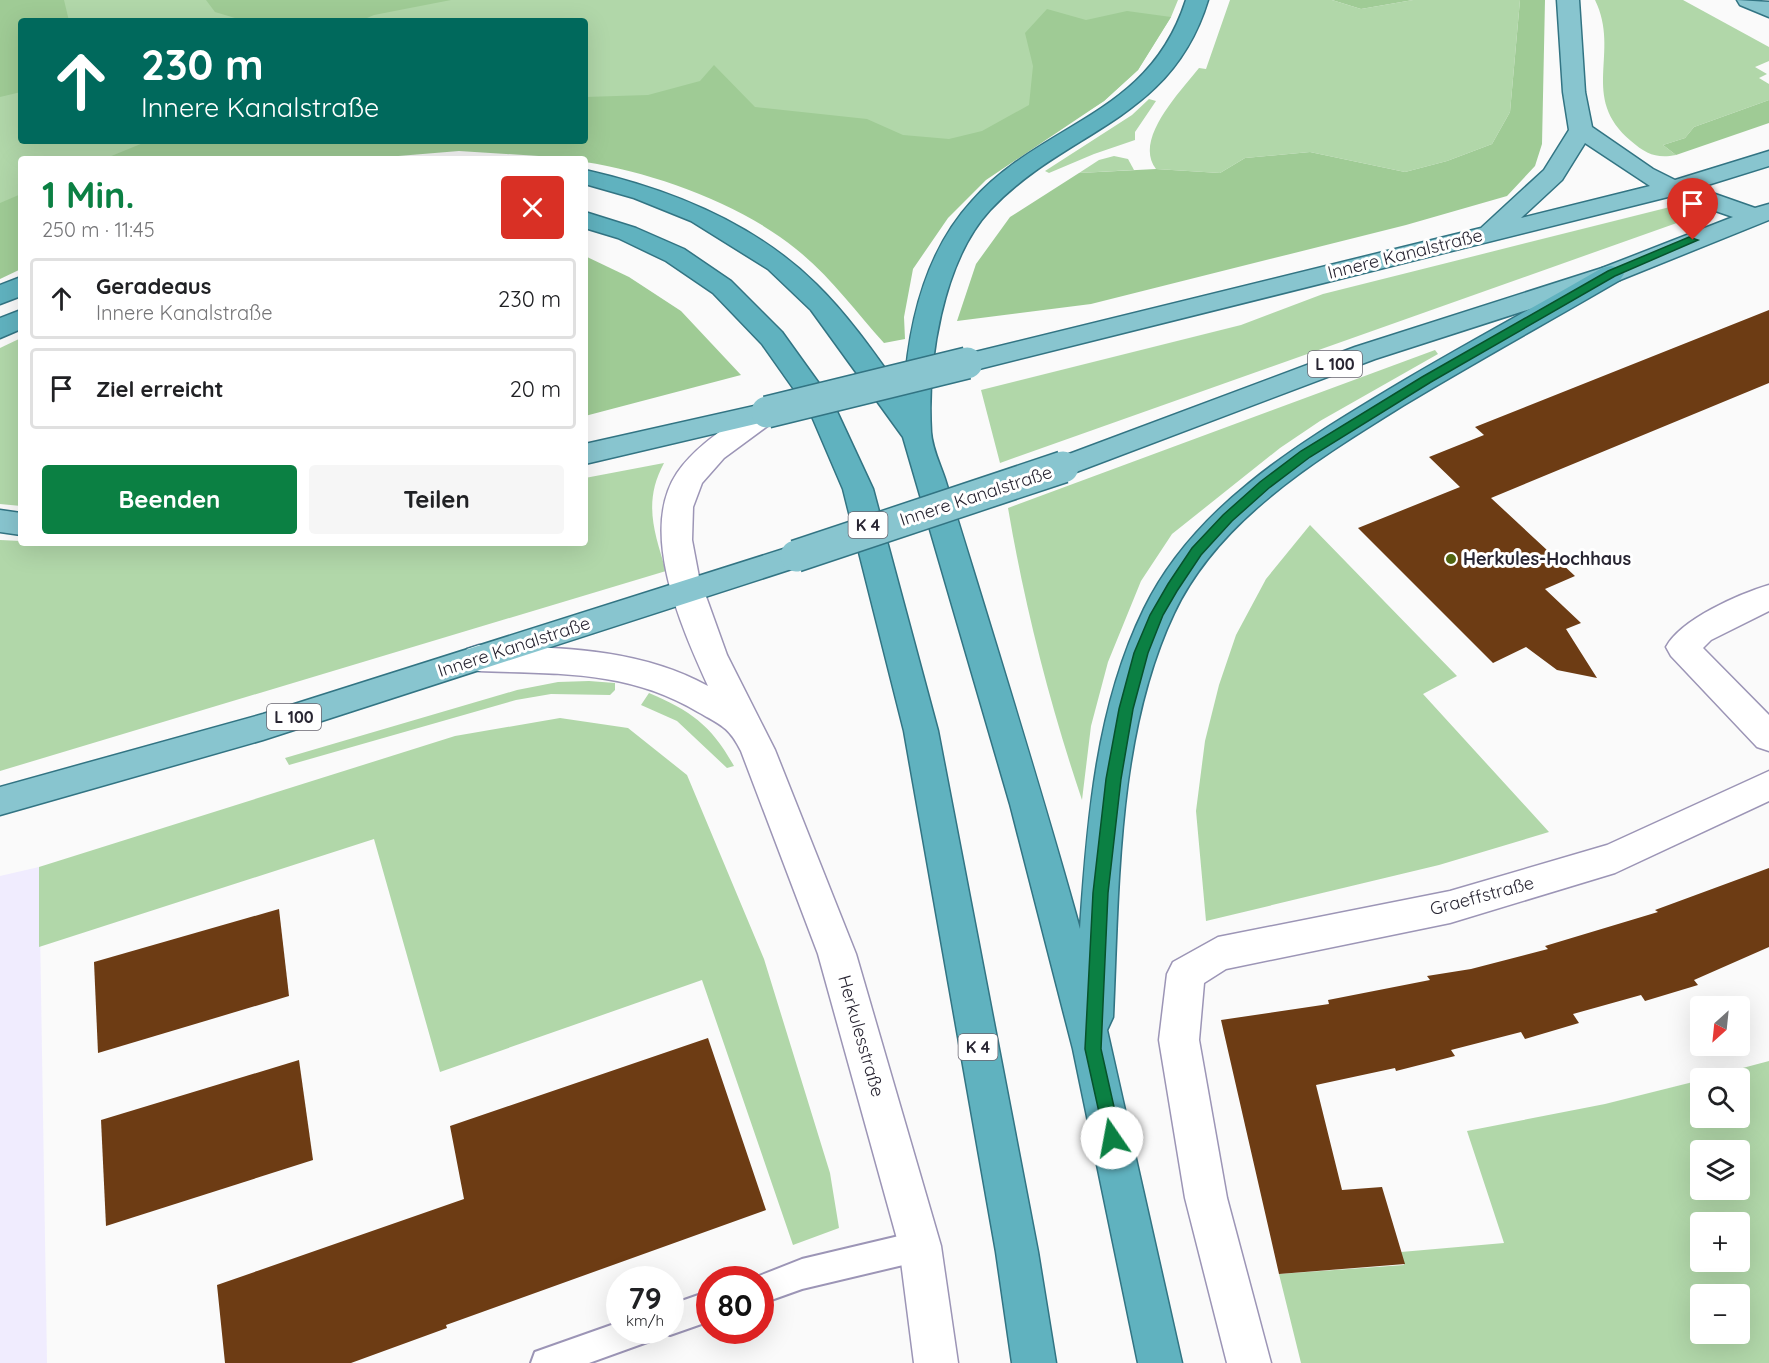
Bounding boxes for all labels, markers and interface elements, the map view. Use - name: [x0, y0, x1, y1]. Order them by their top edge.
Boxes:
- text: 230 m: [141, 38, 264, 91]
- icon: ahead: [42, 42, 120, 120]
- text: Innere Kanalstraße: [141, 90, 379, 124]
- text: 1 Min.: [42, 172, 134, 217]
- button: close: [501, 176, 564, 239]
- pin: [1667, 178, 1718, 240]
- icon: arrive: [1676, 187, 1709, 220]
- text: 250 m · 11:45: [42, 217, 155, 242]
- street label: Innere Kanalstraße: [1325, 223, 1485, 284]
- text: Geradeaus: [96, 272, 211, 300]
- icon: ahead: [45, 282, 78, 315]
- text: 230 m: [498, 285, 561, 313]
- text: Innere Kanalstraße: [96, 300, 273, 325]
- road number: L 100: [1308, 351, 1362, 377]
- icon: arrive: [45, 372, 78, 405]
- text: Ziel erreicht: [96, 375, 224, 403]
- text: 20 m: [510, 375, 561, 403]
- street label: Innere Kanalstraße: [897, 460, 1055, 531]
- button: Beenden: [42, 465, 297, 534]
- button: Teilen: [309, 465, 564, 534]
- road number: K 4: [848, 512, 888, 538]
- place label: Herkules-Hochhaus: [1463, 547, 1632, 570]
- marker: Herkules-Hochhaus: [1444, 552, 1458, 566]
- street label: Innere Kanalstraße: [435, 611, 593, 682]
- road number: L 100: [267, 704, 321, 730]
- street label: Graeffstraße: [1427, 871, 1536, 920]
- street label: Herkulesstraße: [833, 972, 890, 1099]
- north arrow: [1690, 996, 1750, 1056]
- map controls: [1690, 996, 1750, 1344]
- road number: K 4: [958, 1034, 998, 1060]
- button: search: [1690, 1068, 1750, 1128]
- position arrow: [1080, 1106, 1144, 1170]
- button: layers: [1690, 1140, 1750, 1200]
- button: +: [1690, 1212, 1750, 1272]
- speed limit sign: 80: [696, 1266, 774, 1344]
- text: 79: [628, 1279, 662, 1317]
- button: −: [1690, 1284, 1750, 1344]
- text: km/h: [626, 1311, 664, 1330]

